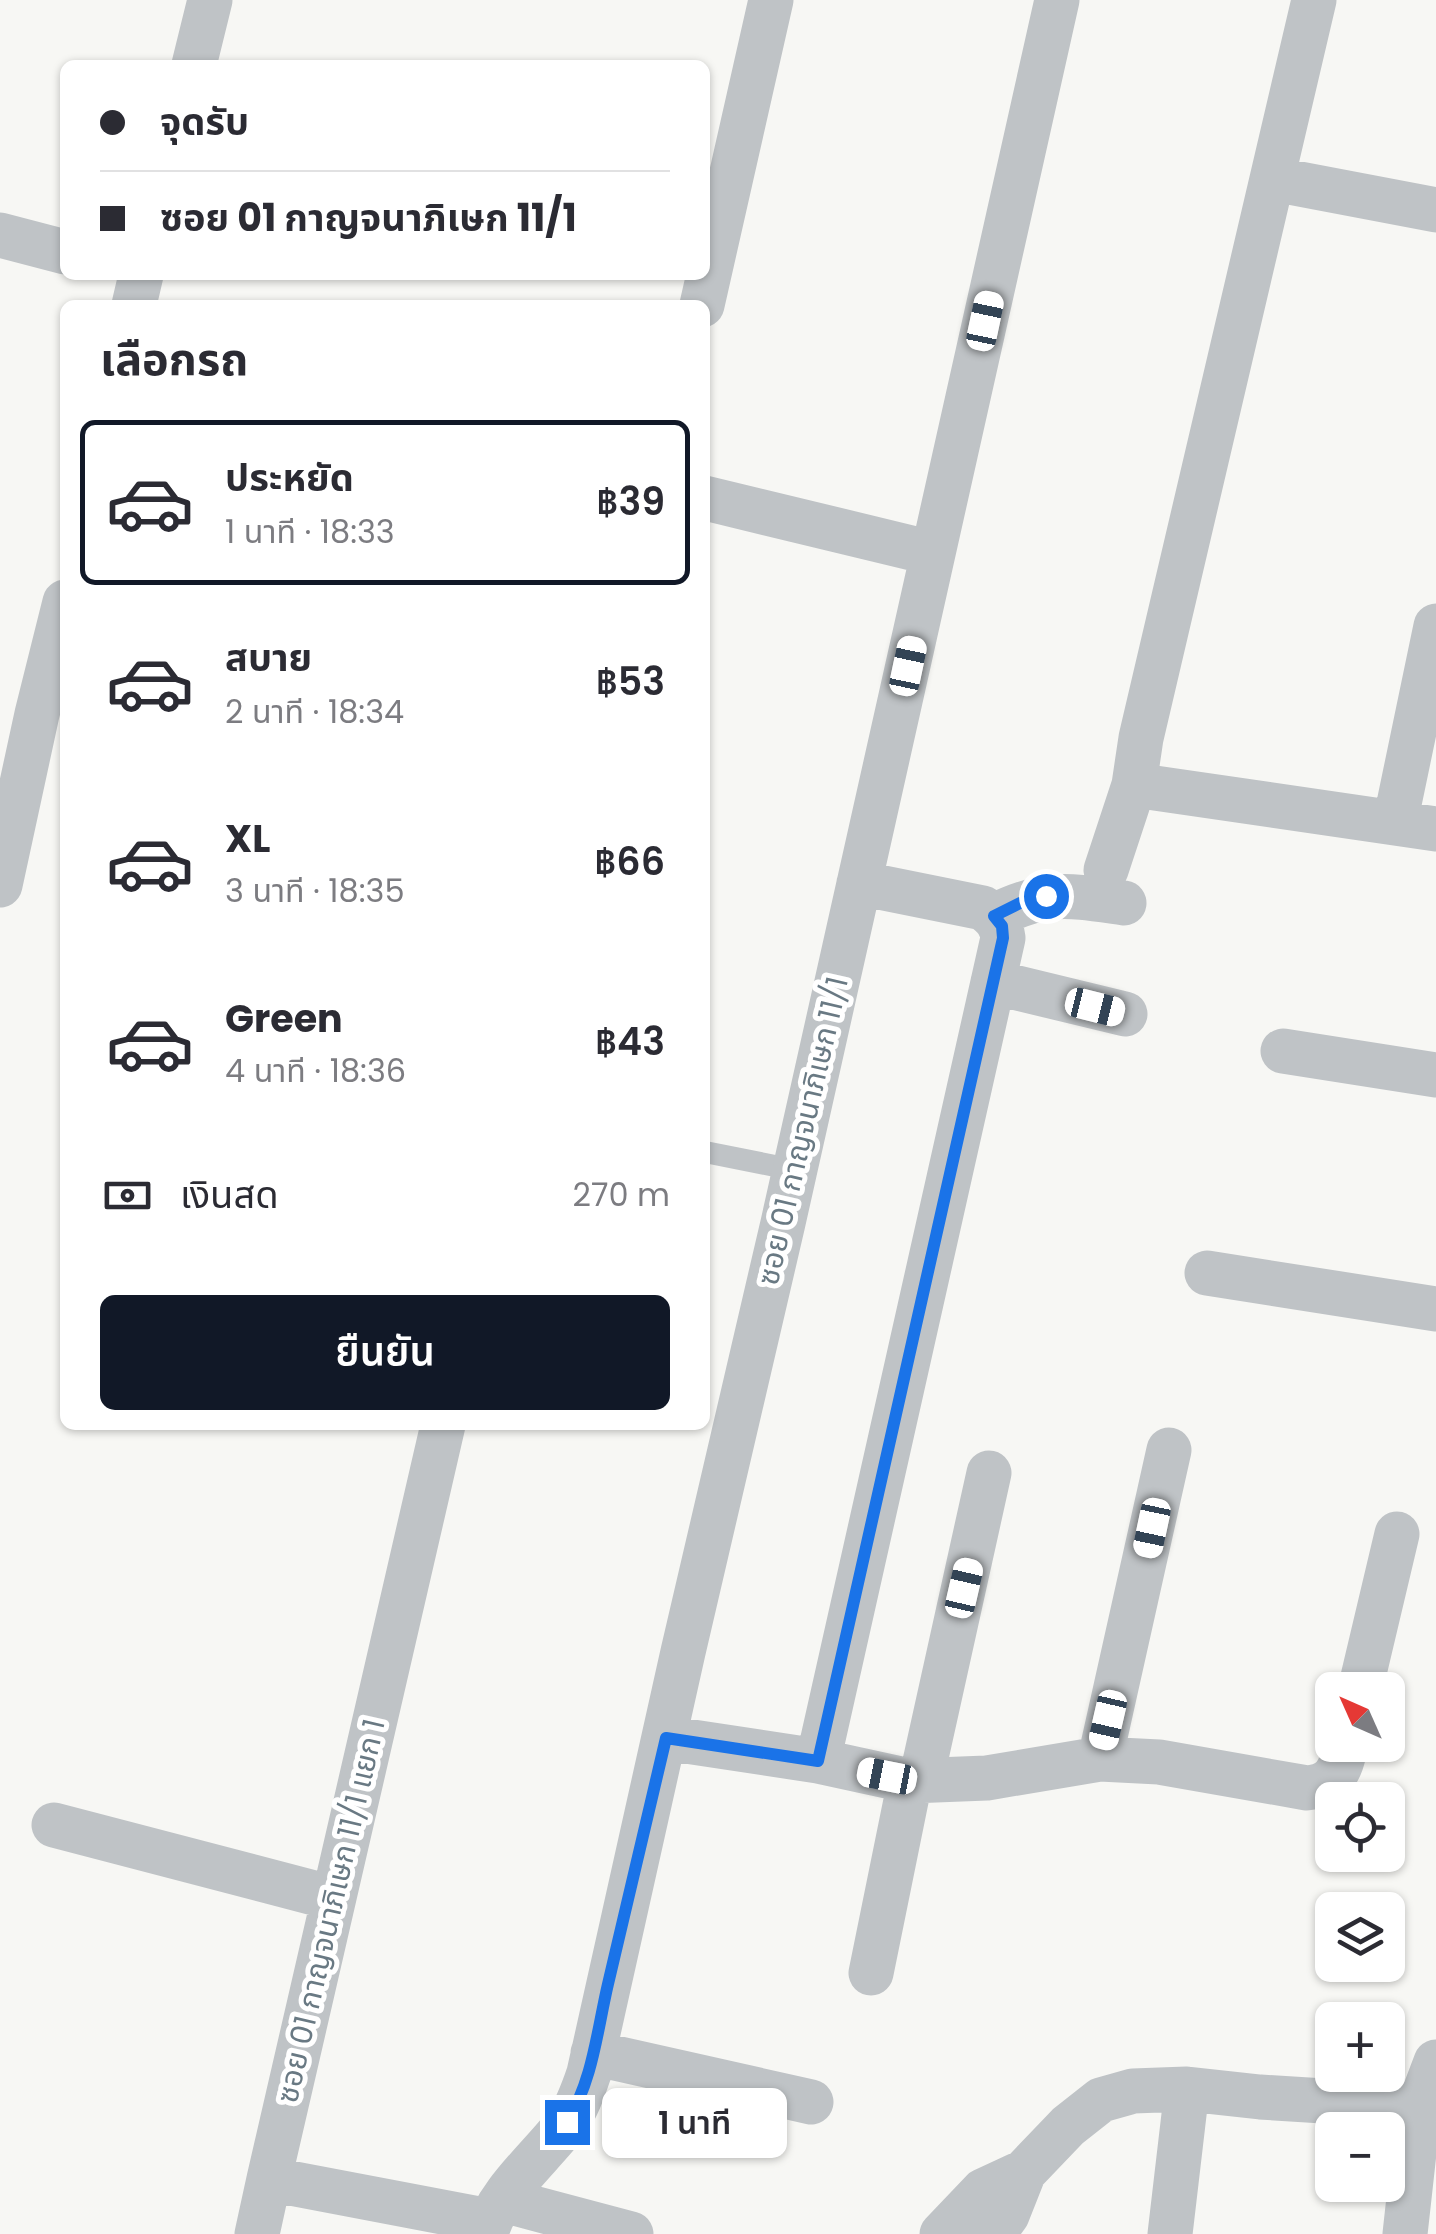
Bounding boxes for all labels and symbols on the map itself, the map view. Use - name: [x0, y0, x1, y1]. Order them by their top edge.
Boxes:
- car: [964, 289, 1006, 353]
- car: [887, 634, 929, 698]
- route start: [1024, 874, 1069, 919]
- street label: ซอย 01 กาญจนาภิเษก 11/1: [746, 973, 859, 1289]
- car: [1062, 985, 1128, 1029]
- car: [1131, 1496, 1173, 1560]
- car: [943, 1555, 985, 1621]
- north arrow: [1315, 1672, 1405, 1762]
- car: [1087, 1687, 1129, 1753]
- street label: ซอย 01 กาญจนาภิเษก 11/1 แยก 1: [265, 1715, 396, 2107]
- car: [855, 1756, 919, 1796]
- callout: 1 นาที: [602, 2087, 787, 2157]
- route end: [545, 2100, 590, 2145]

